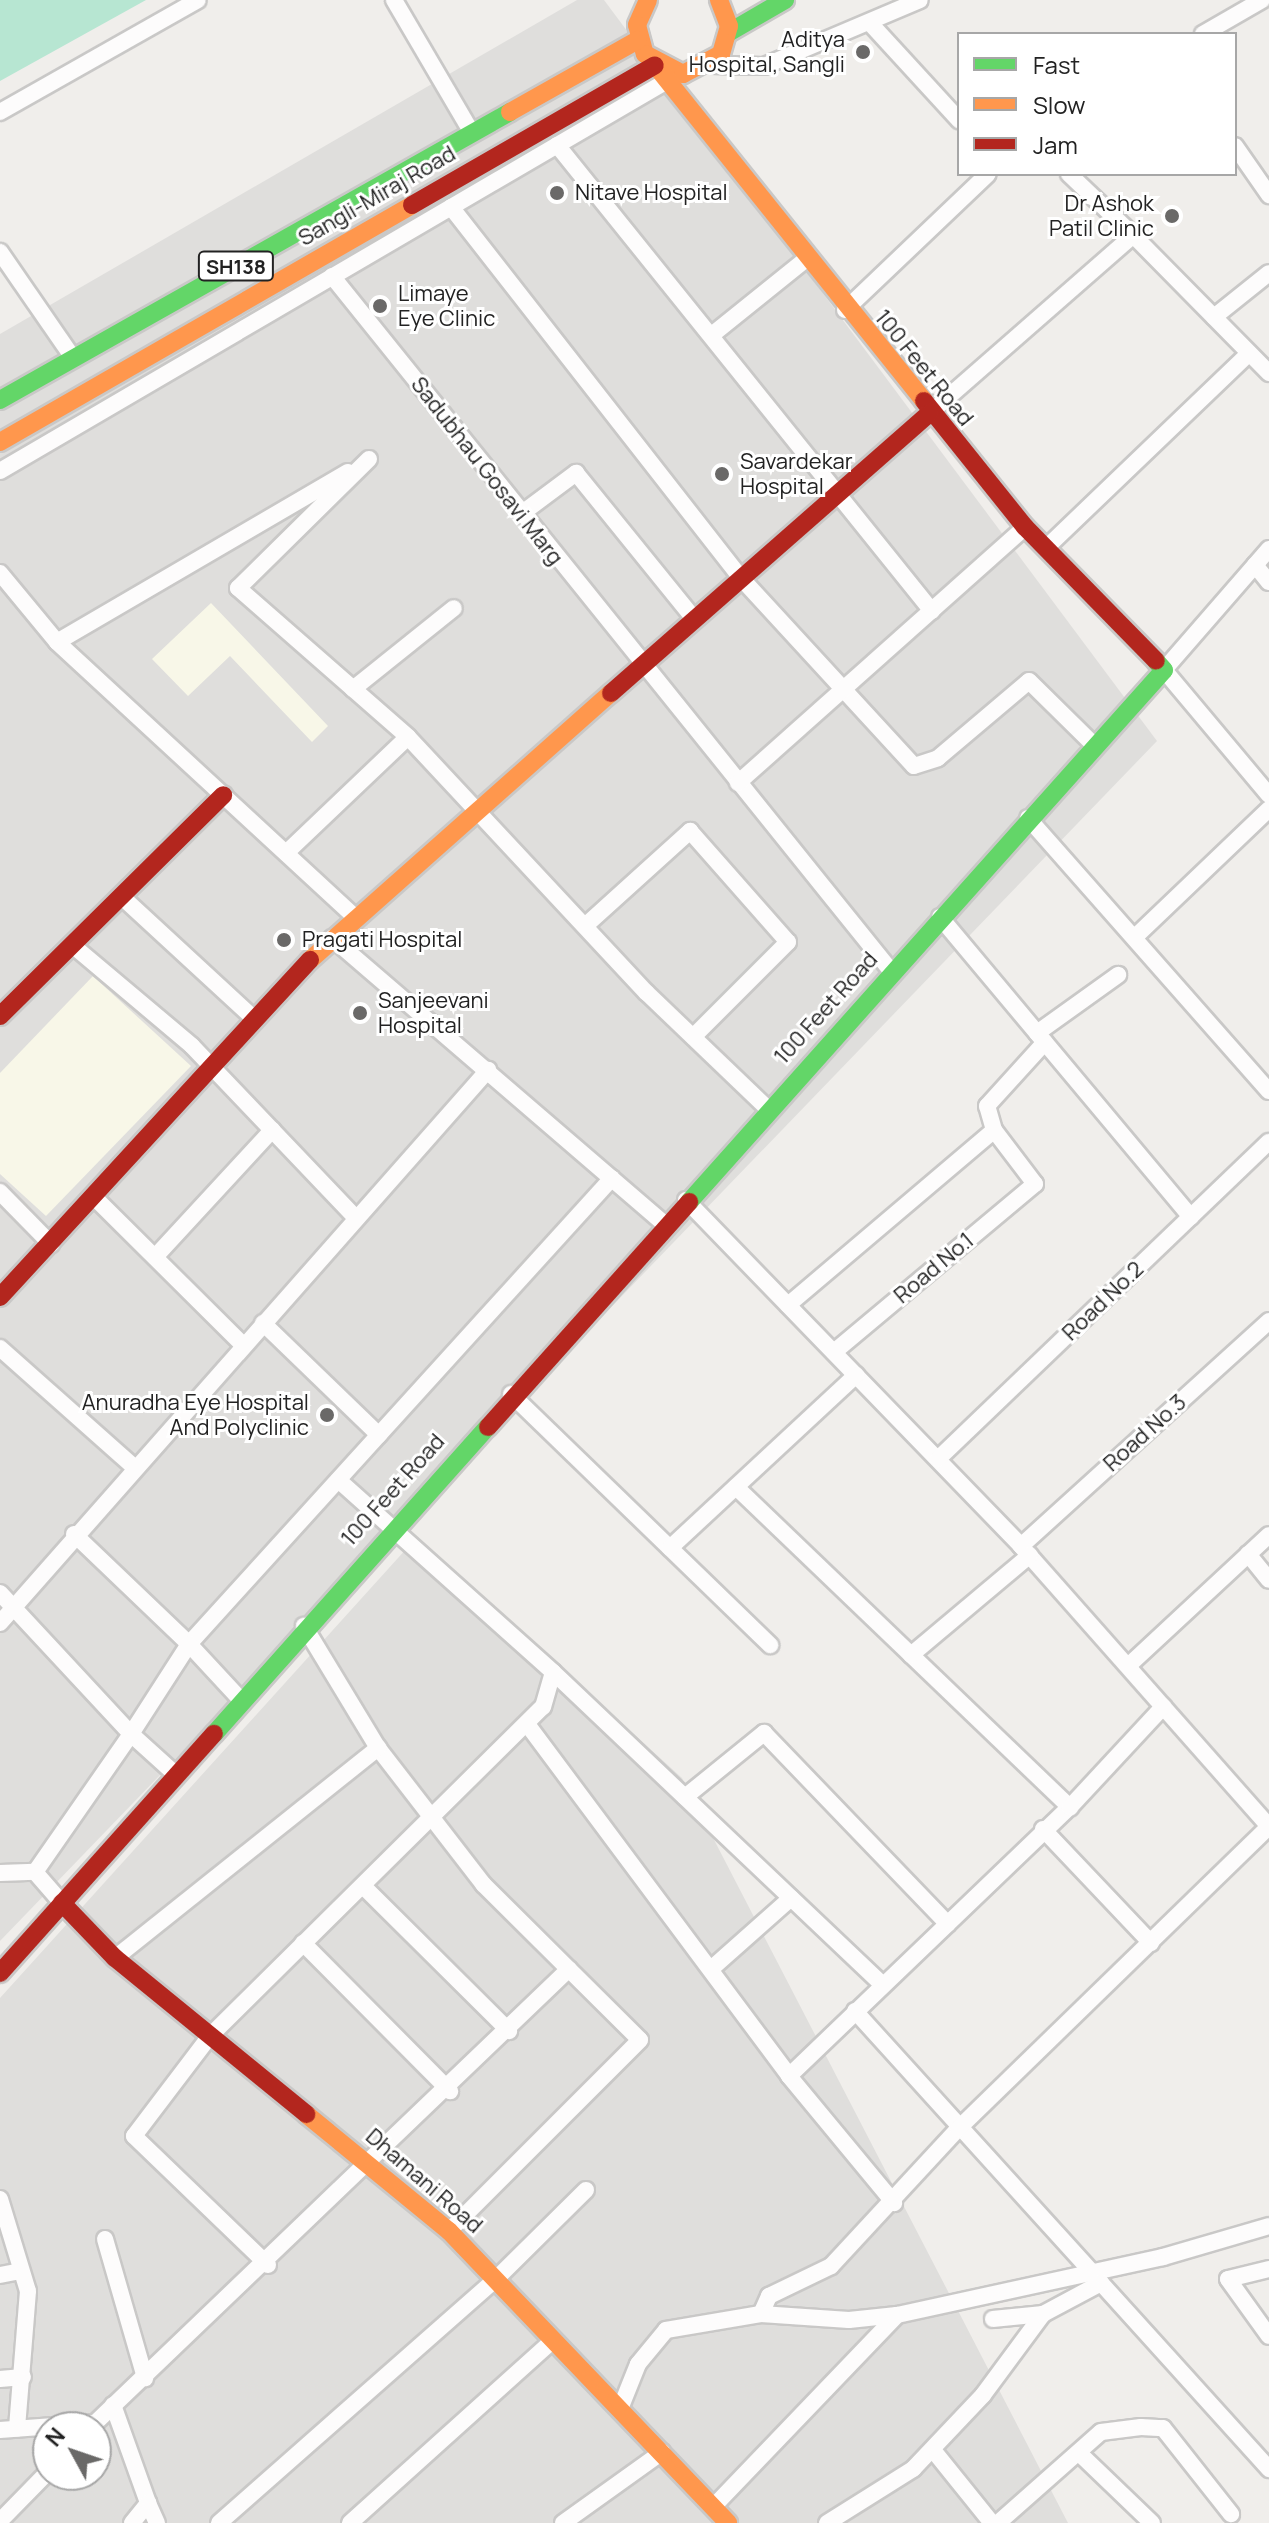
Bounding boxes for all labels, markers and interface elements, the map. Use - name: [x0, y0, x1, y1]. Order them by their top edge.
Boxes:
- place label: Aditya Hospital, Sangli: [689, 26, 845, 78]
- legend: [957, 32, 1237, 176]
- marker: Aditya Hospital, Sangli: [852, 41, 874, 63]
- text: Fast: [1033, 48, 1080, 81]
- text: Slow: [1033, 88, 1086, 121]
- text: Jam: [1033, 128, 1078, 161]
- street label: Sangli-Miraj Road: [294, 140, 460, 252]
- place label: Nitave Hospital: [575, 180, 728, 206]
- marker: Nitave Hospital: [546, 182, 568, 204]
- place label: Dr Ashok Patil Clinic: [1049, 190, 1154, 242]
- marker: Dr Ashok Patil Clinic: [1161, 205, 1183, 227]
- road number: SH138: [196, 250, 276, 282]
- place label: Limaye Eye Clinic: [398, 280, 495, 332]
- marker: Limaye Eye Clinic: [369, 295, 391, 317]
- street label: 100 Feet Road: [869, 305, 979, 431]
- street label: Sadubhau Gosavi Marg: [405, 372, 569, 570]
- place label: Savardekar Hospital: [740, 448, 853, 500]
- marker: Savardekar Hospital: [711, 463, 733, 485]
- place label: Pragati Hospital: [302, 927, 462, 953]
- marker: Pragati Hospital: [273, 929, 295, 951]
- street label: 100 Feet Road: [769, 947, 883, 1069]
- place label: Sanjeevani Hospital: [378, 987, 489, 1038]
- marker: Sanjeevani Hospital: [349, 1002, 371, 1024]
- street label: Road No.1: [889, 1227, 979, 1309]
- street label: Road No.2: [1057, 1256, 1149, 1346]
- place label: Anuradha Eye Hospital And Polyclinic: [82, 1389, 309, 1440]
- street label: Road No.3: [1098, 1389, 1192, 1477]
- marker: Anuradha Eye Hospital And Polyclinic: [316, 1404, 338, 1426]
- street label: 100 Feet Road: [336, 1429, 450, 1551]
- street label: Dhamani Road: [360, 2123, 488, 2239]
- north arrow: [32, 2411, 112, 2491]
- text: N: [39, 2421, 72, 2453]

